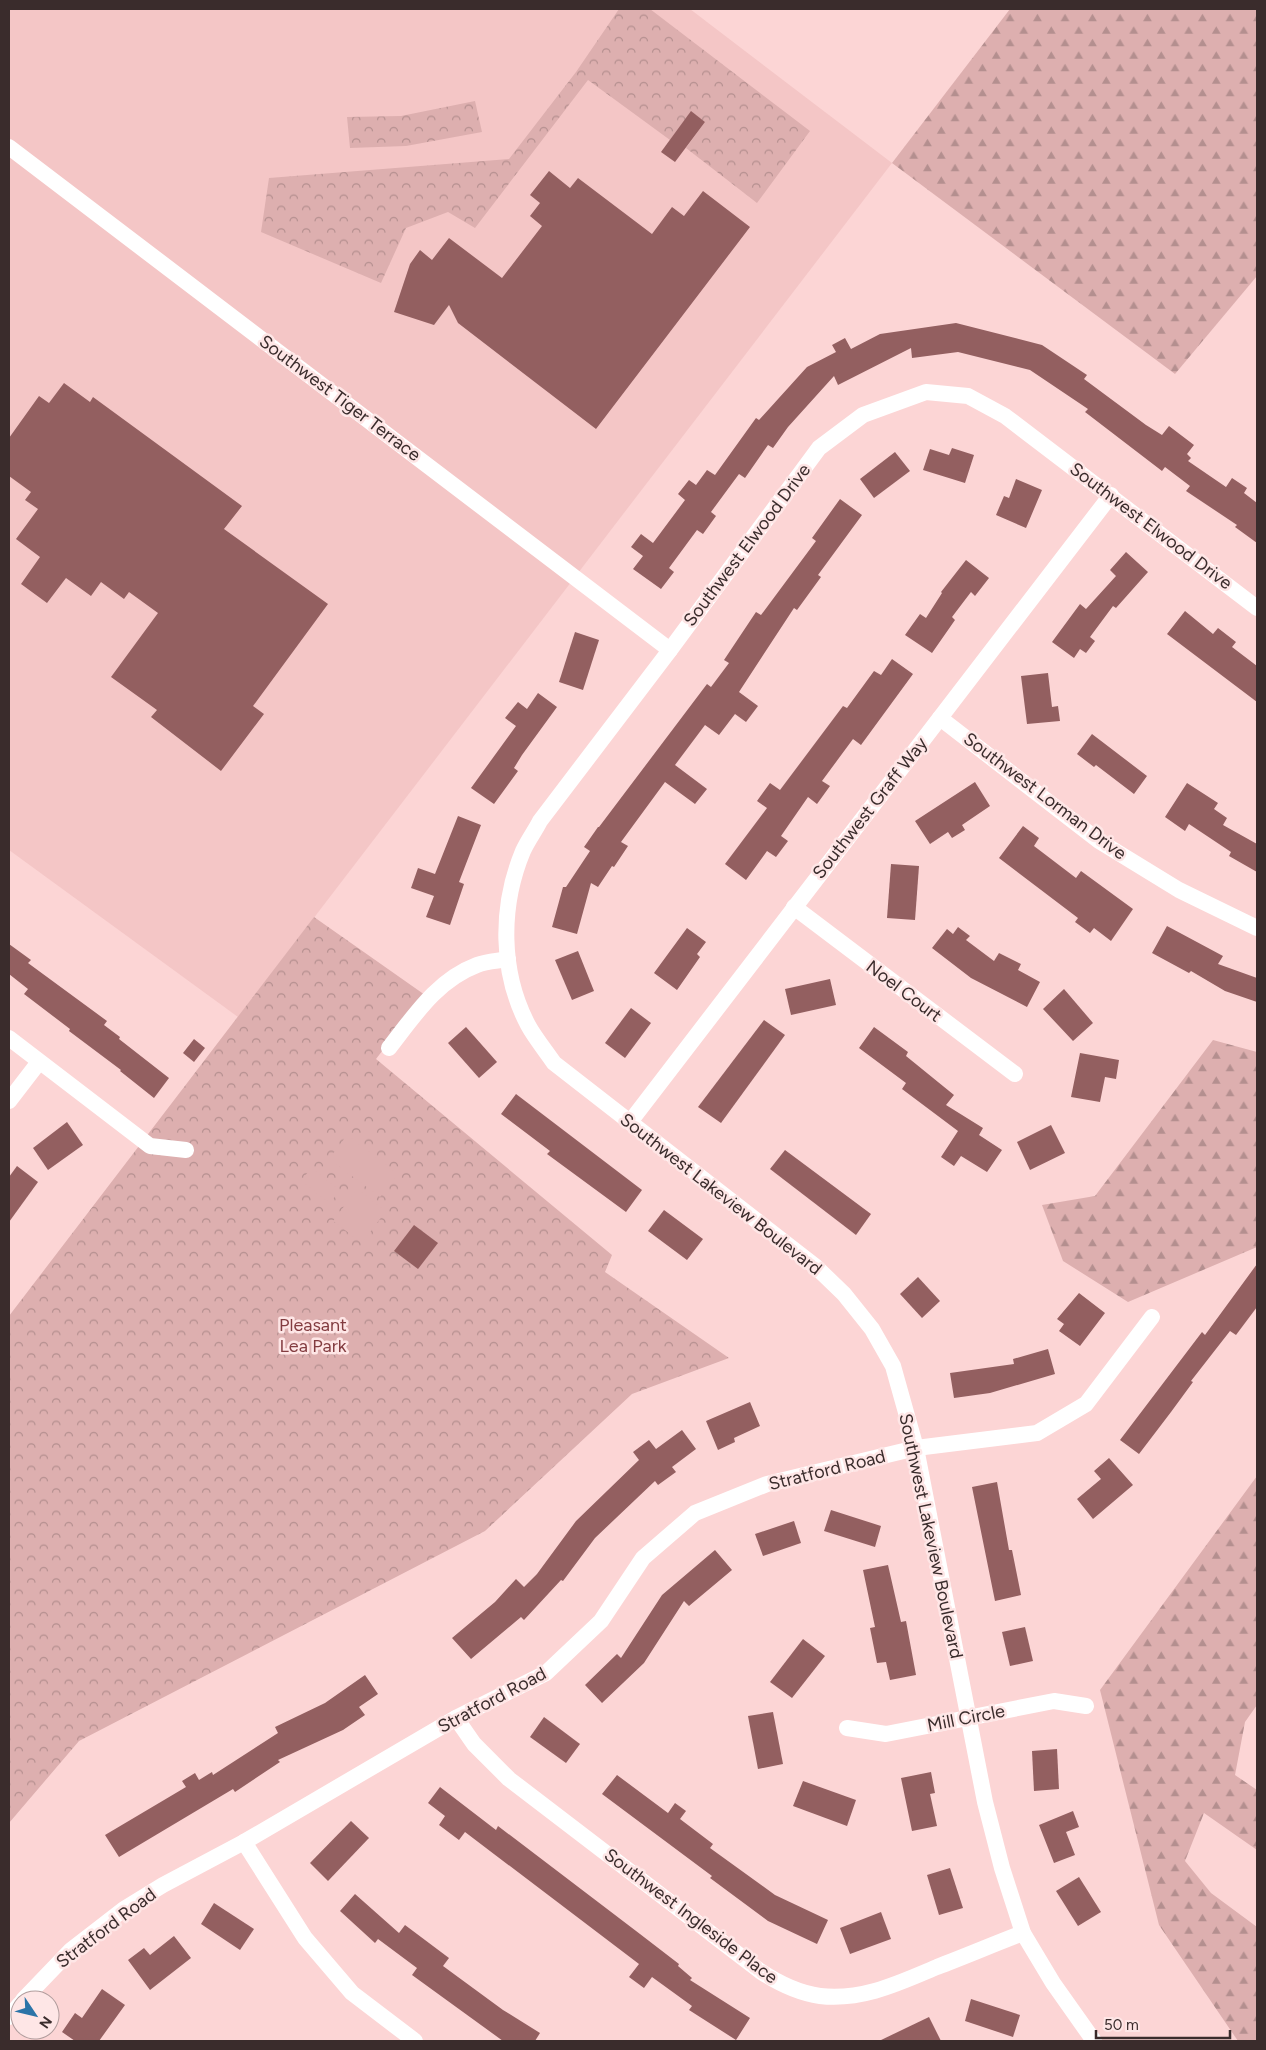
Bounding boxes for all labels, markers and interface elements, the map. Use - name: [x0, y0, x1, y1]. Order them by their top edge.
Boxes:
- street label: Southwest Tiger Terrace: [255, 330, 425, 466]
- street label: Southwest Elwood Drive: [1065, 458, 1237, 594]
- street label: Southwest Elwood Drive: [679, 459, 815, 631]
- street label: Southwest Lorman Drive: [959, 728, 1131, 864]
- street label: Southwest Graff Way: [808, 733, 932, 883]
- street label: Noel Court: [862, 955, 946, 1027]
- street label: Southwest Lakeview Boulevard: [616, 1108, 826, 1280]
- park label: Pleasant Lea Park: [279, 1314, 347, 1357]
- street label: Southwest Lakeview Boulevard: [894, 1411, 968, 1661]
- street label: Stratford Road: [766, 1445, 888, 1495]
- street label: Stratford Road: [434, 1662, 550, 1738]
- street label: Mill Circle: [925, 1700, 1007, 1736]
- street label: Southwest Ingleside Place: [600, 1844, 782, 1989]
- street label: Stratford Road: [52, 1883, 160, 1973]
- north arrow: [10, 1990, 60, 2040]
- scale bar: [1096, 2008, 1230, 2040]
- text: N: [35, 2013, 55, 2031]
- text: 50 m: [1104, 2016, 1139, 2034]

